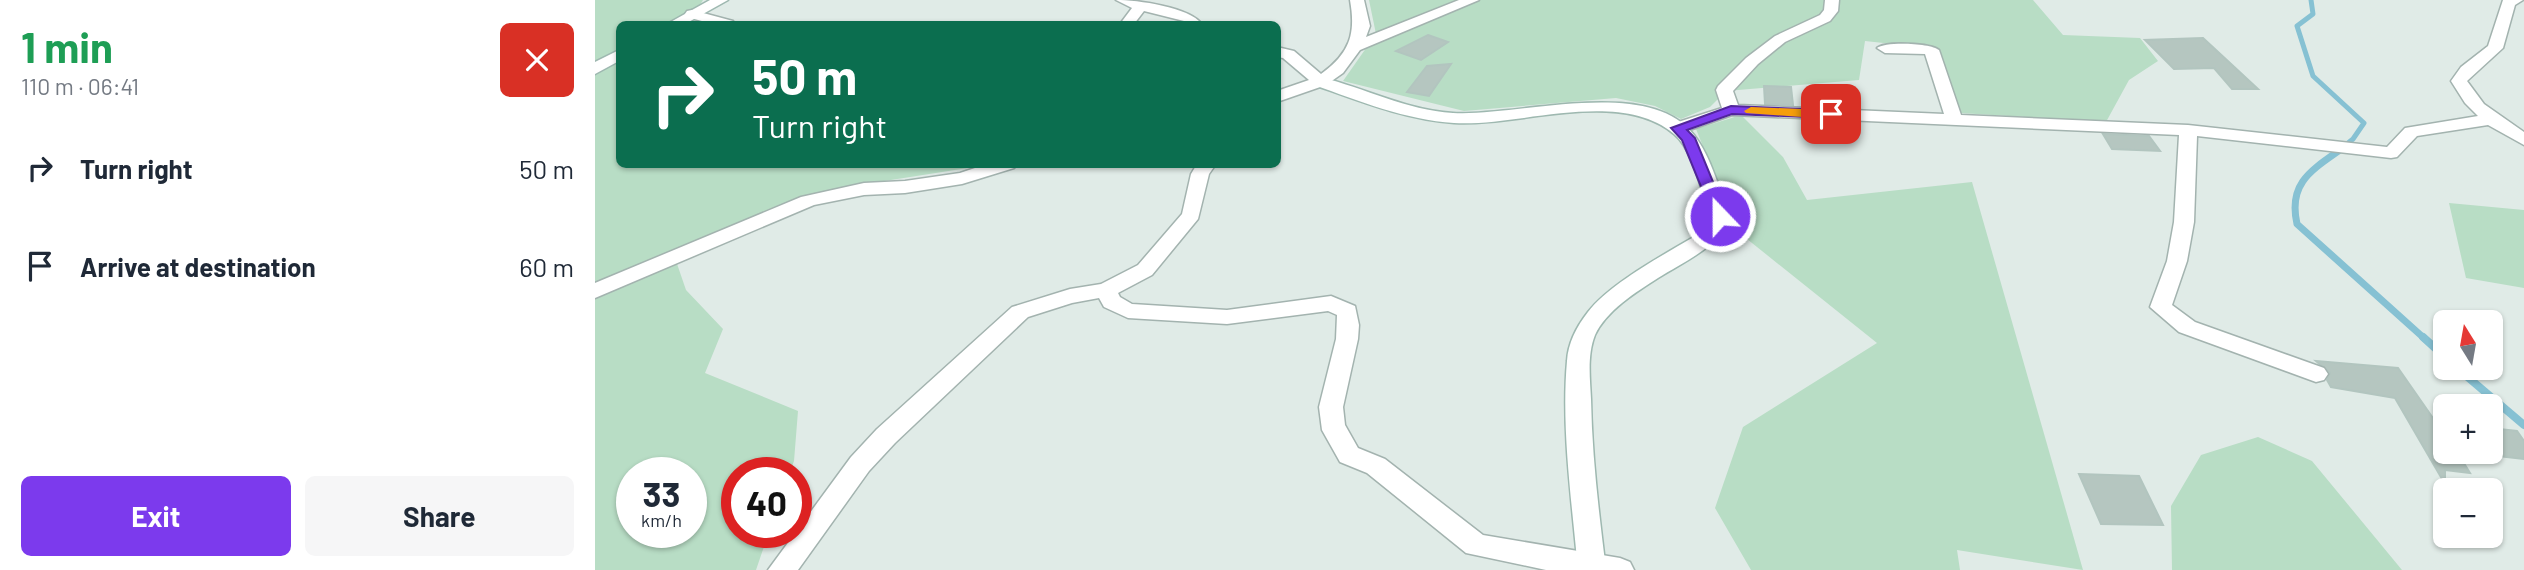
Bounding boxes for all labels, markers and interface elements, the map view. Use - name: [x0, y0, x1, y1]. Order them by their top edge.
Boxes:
- text: 1 min: [21, 21, 113, 71]
- button: close: [500, 23, 574, 97]
- text: 50 m: [752, 46, 857, 105]
- icon: right: [637, 49, 728, 140]
- text: 110 m · 06:41: [21, 72, 139, 100]
- pin: [1801, 84, 1861, 144]
- icon: arrive: [1812, 95, 1850, 133]
- text: Turn right: [752, 106, 887, 144]
- icon: right: [21, 149, 59, 187]
- text: Turn right: [80, 153, 193, 184]
- text: 50 m: [519, 153, 574, 184]
- position arrow: [1683, 179, 1757, 253]
- icon: arrive: [21, 247, 59, 285]
- text: Arrive at destination: [80, 251, 316, 282]
- text: 60 m: [519, 251, 574, 282]
- north arrow: [2433, 310, 2503, 380]
- map controls: [2433, 310, 2503, 548]
- button: +: [2433, 394, 2503, 464]
- speed limit sign: 40: [721, 457, 812, 548]
- text: 33: [643, 472, 680, 514]
- button: Exit: [21, 476, 291, 556]
- button: Share: [305, 476, 574, 556]
- button: −: [2433, 478, 2503, 548]
- text: km/h: [641, 509, 682, 531]

